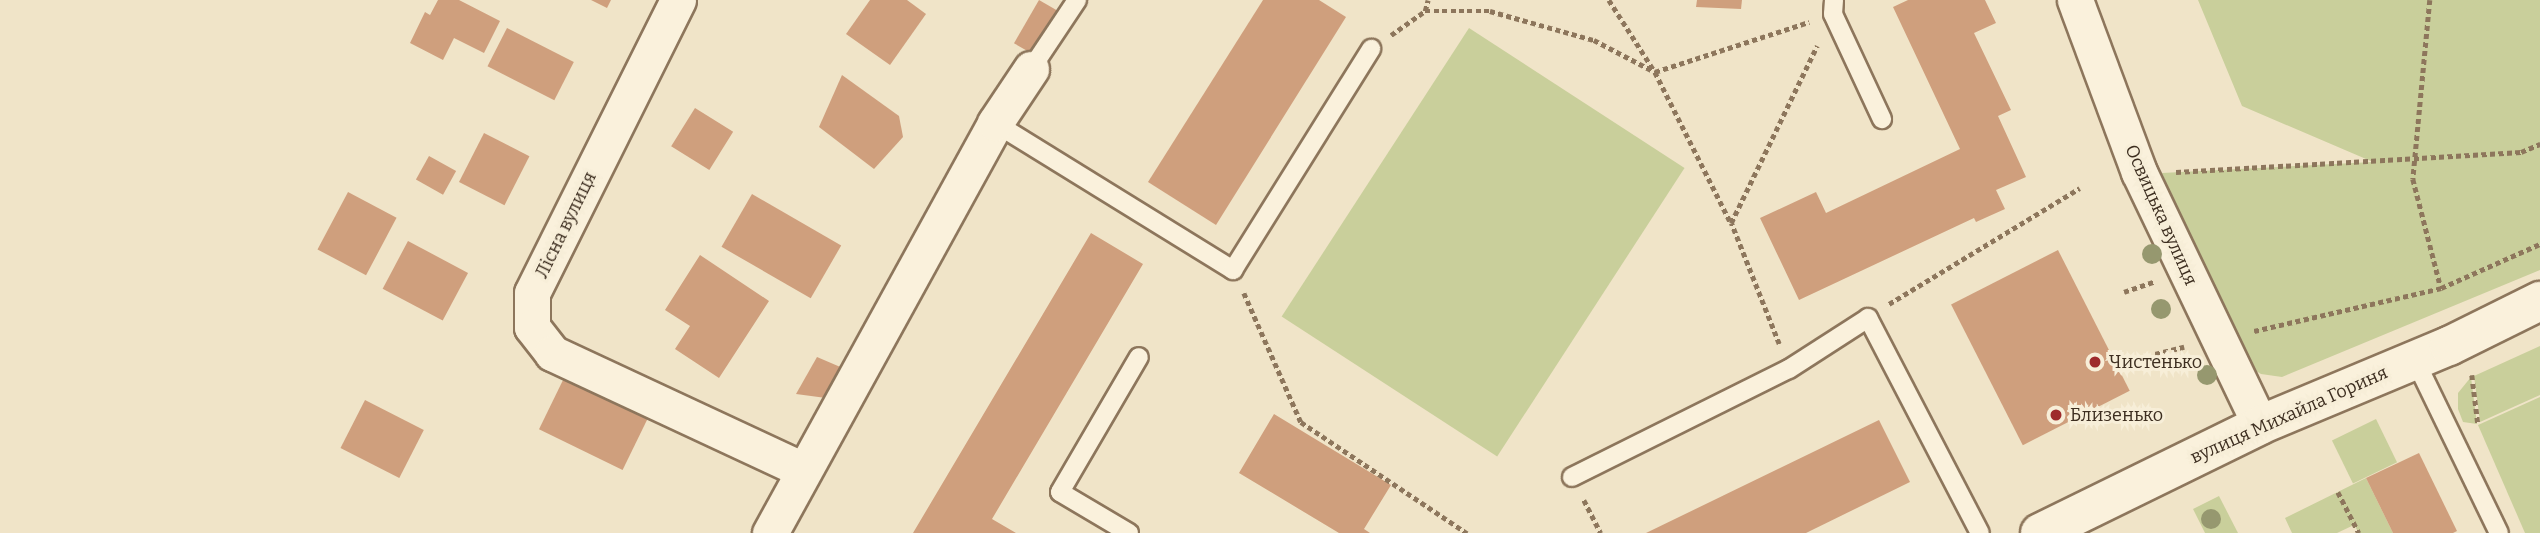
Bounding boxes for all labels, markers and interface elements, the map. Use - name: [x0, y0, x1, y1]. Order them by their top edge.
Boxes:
- street label: Освицька вулиця: [2120, 141, 2202, 289]
- street label: Лісна вулиця: [531, 168, 601, 282]
- place label: Чистенько: [2109, 351, 2202, 373]
- marker: Чистенько: [2087, 354, 2103, 370]
- street label: вулиця Михайла Гориня: [2187, 362, 2391, 468]
- place label: Близенько: [2070, 404, 2163, 426]
- marker: Близенько: [2048, 407, 2064, 423]

